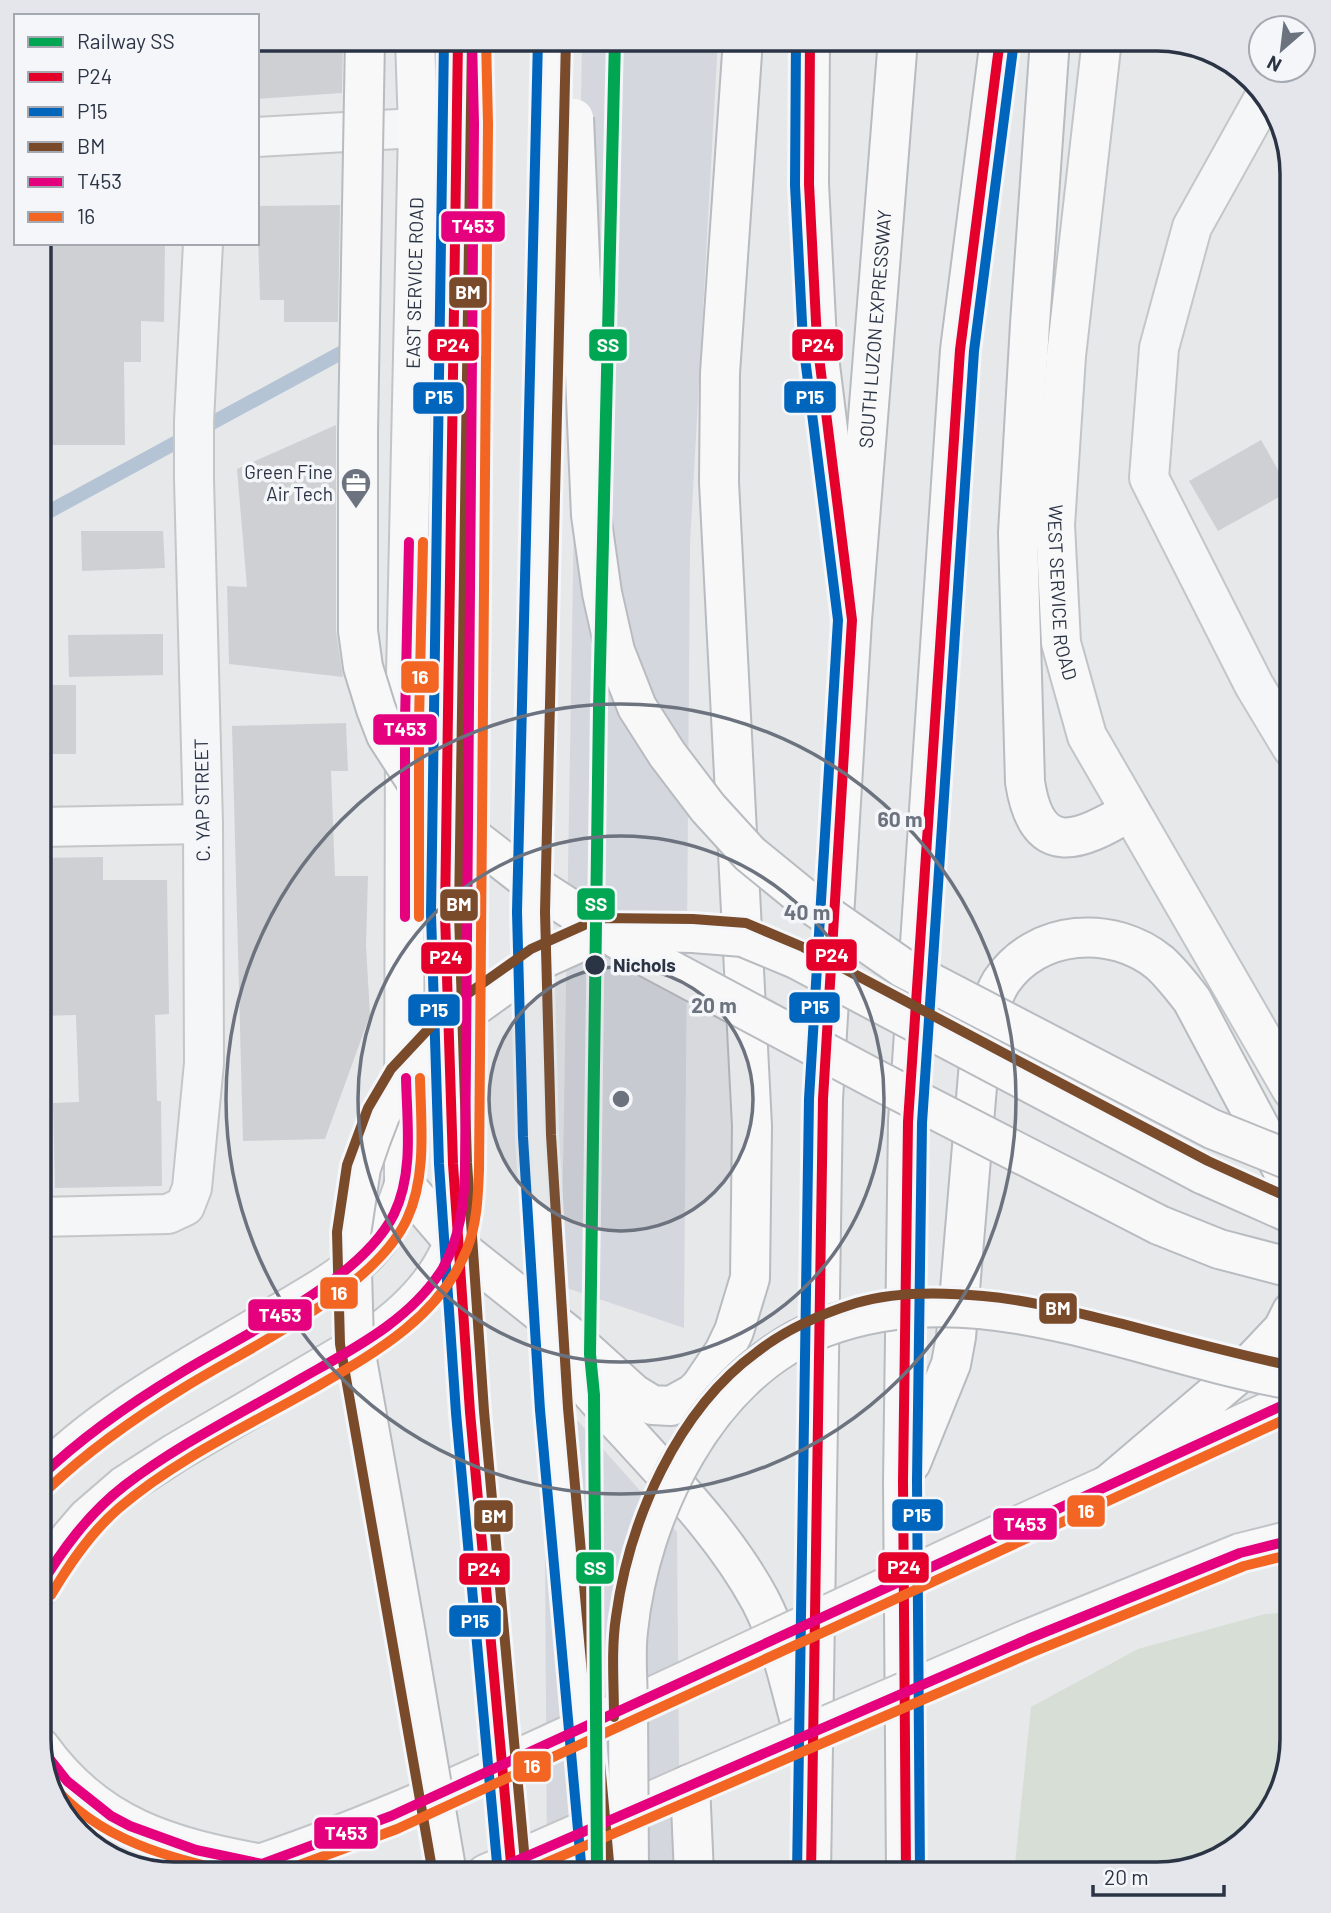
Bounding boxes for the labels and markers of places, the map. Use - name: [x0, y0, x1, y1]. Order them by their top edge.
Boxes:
- place label: Green Fine Air Tech: [244, 460, 333, 505]
- office icon: Green Fine Air Tech: [339, 466, 373, 510]
- marker: Nichols: [583, 953, 607, 977]
- place label: Nichols: [613, 953, 676, 976]
- centre of rings: [609, 1087, 633, 1111]

